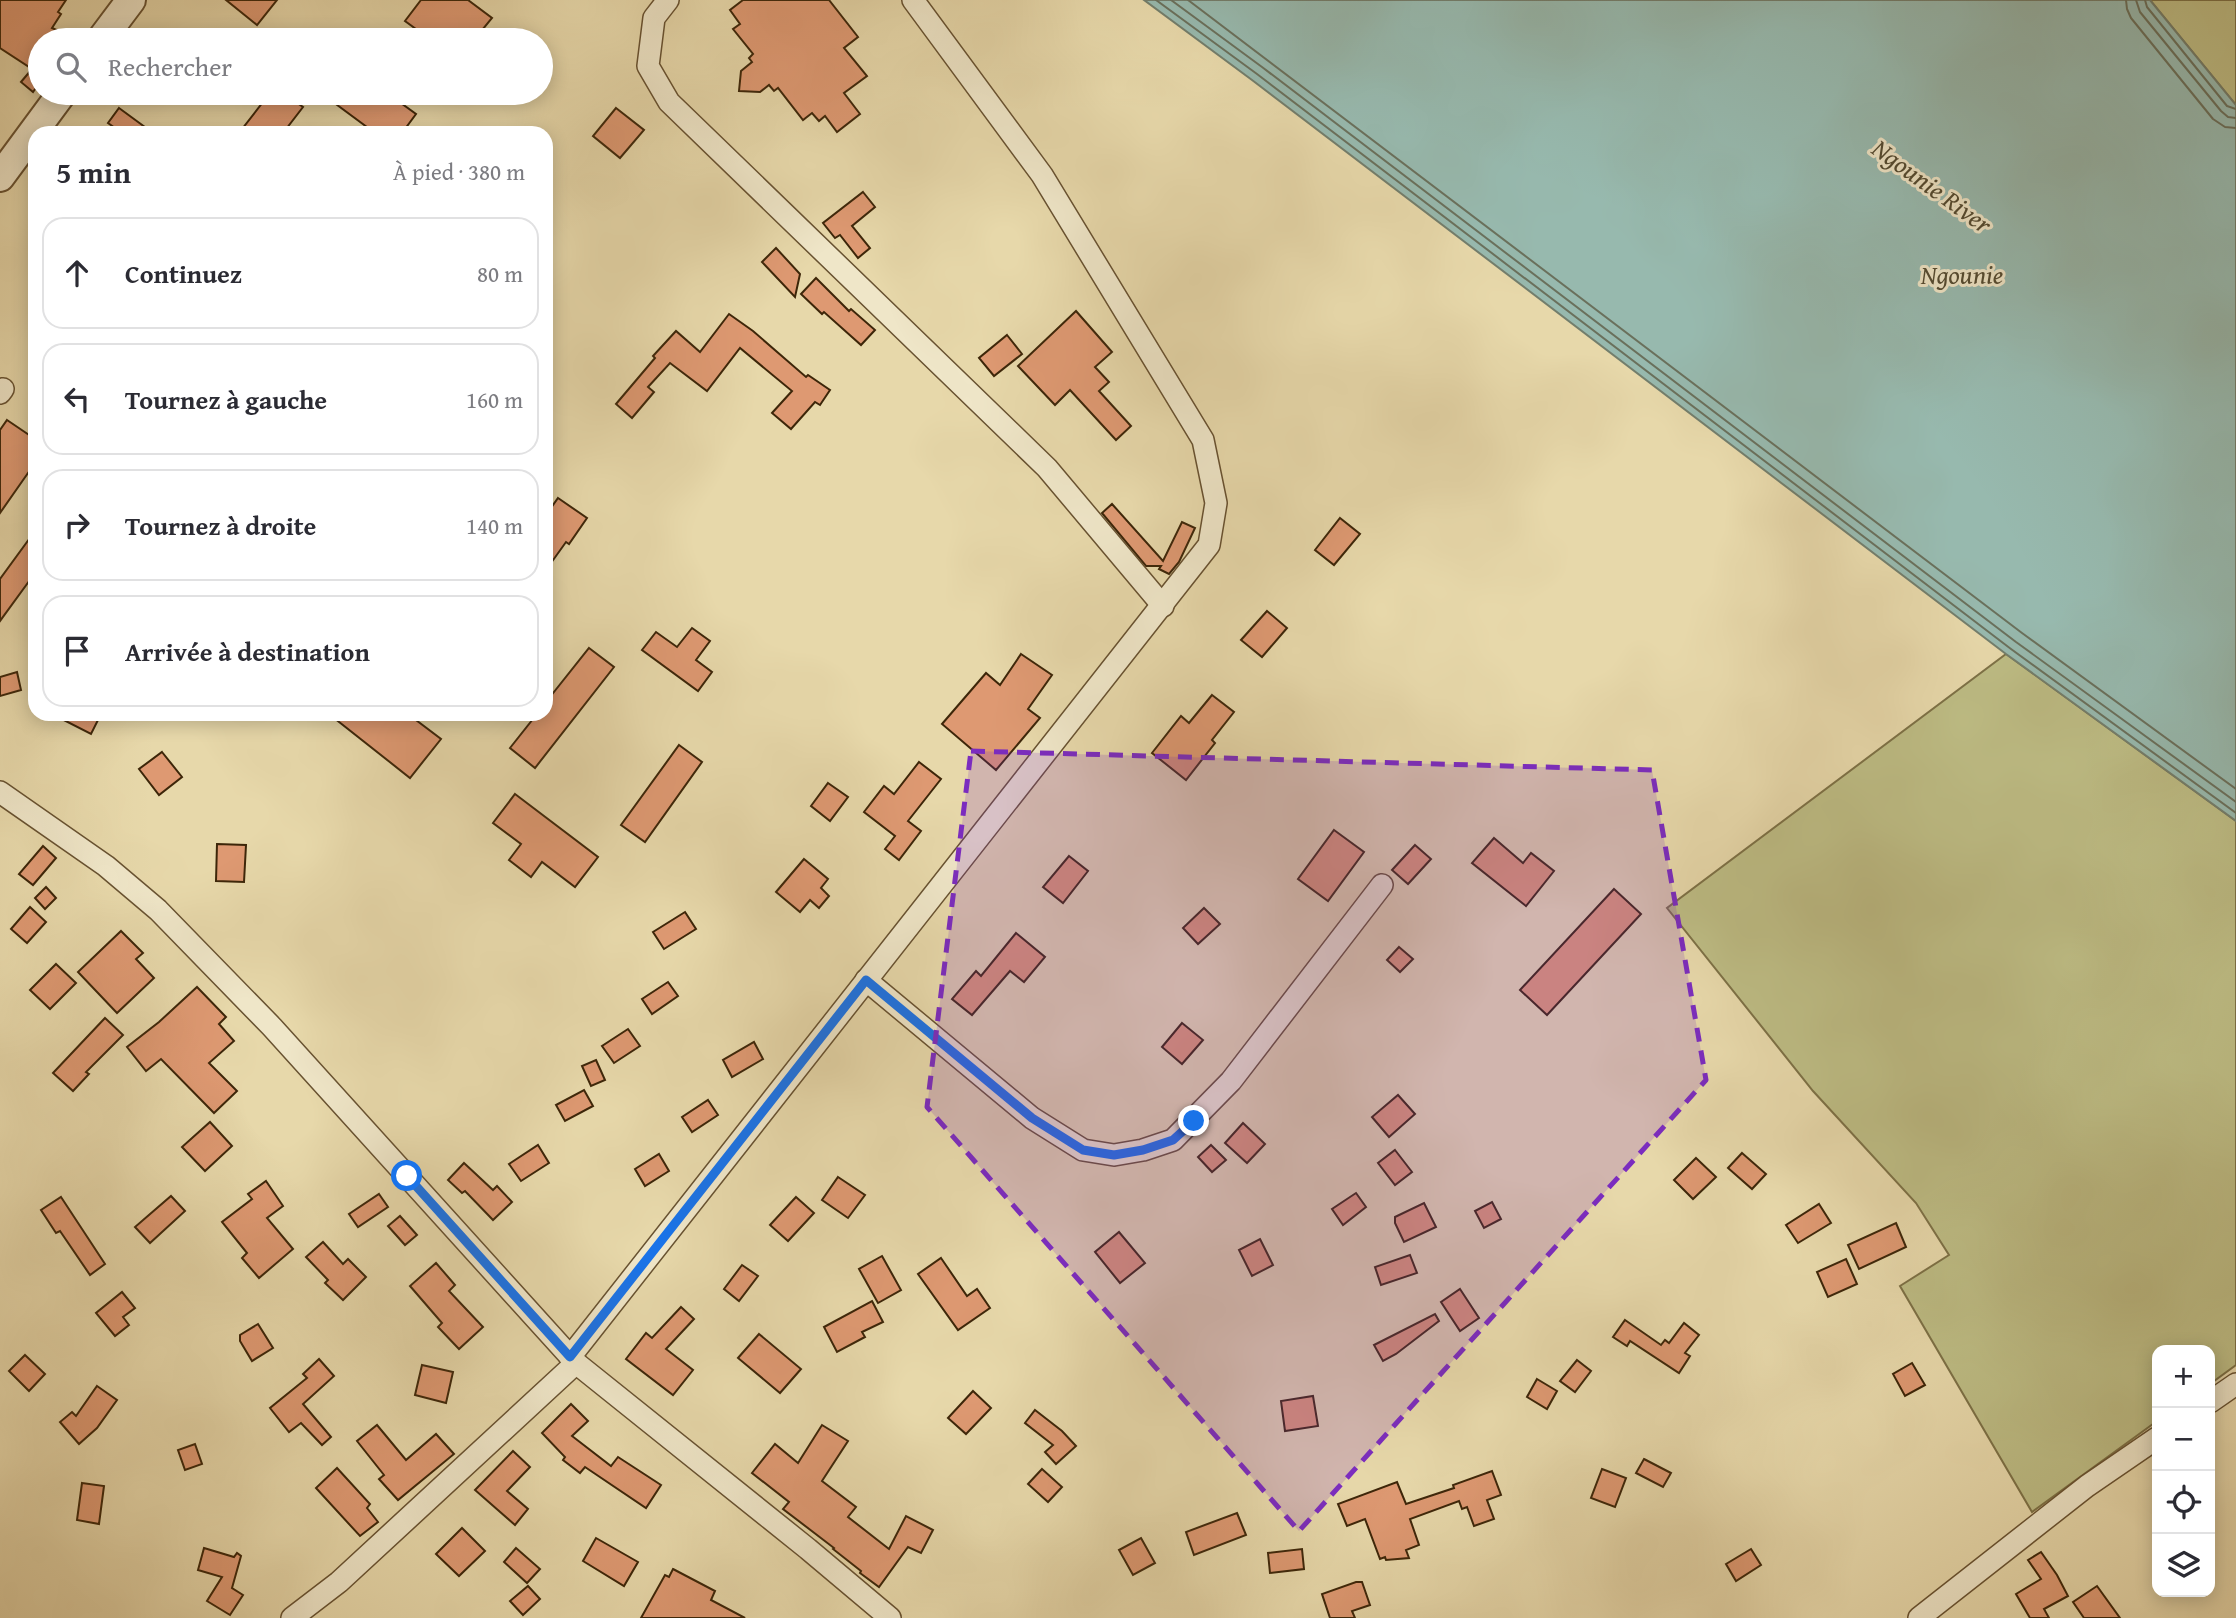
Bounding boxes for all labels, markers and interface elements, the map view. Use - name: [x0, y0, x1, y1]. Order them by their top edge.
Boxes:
- search box: [28, 28, 553, 105]
- text: Rechercher: [108, 47, 232, 86]
- icon: search: [52, 48, 90, 86]
- water label: Ngounie River: [1863, 128, 2001, 243]
- text: 5 min: [56, 150, 131, 194]
- text: À pied · 380 m: [393, 155, 525, 188]
- icon: ahead: [58, 254, 96, 292]
- text: Continuez: [125, 254, 242, 293]
- water label: Ngounie: [1920, 255, 2003, 294]
- text: 80 m: [477, 257, 523, 290]
- icon: left: [58, 380, 96, 418]
- text: Tournez à gauche: [125, 380, 327, 419]
- text: 160 m: [466, 383, 523, 416]
- icon: right: [58, 506, 96, 544]
- text: Tournez à droite: [125, 506, 316, 545]
- text: 140 m: [466, 509, 523, 542]
- icon: arrive: [58, 632, 96, 670]
- text: Arrivée à destination: [125, 632, 370, 671]
- route end: [1178, 1105, 1209, 1136]
- route start: [391, 1160, 422, 1191]
- map controls: [2152, 1345, 2215, 1597]
- button: +: [2152, 1345, 2215, 1408]
- button: −: [2152, 1408, 2215, 1471]
- button: locate: [2152, 1471, 2215, 1534]
- button: layers: [2152, 1534, 2215, 1597]

